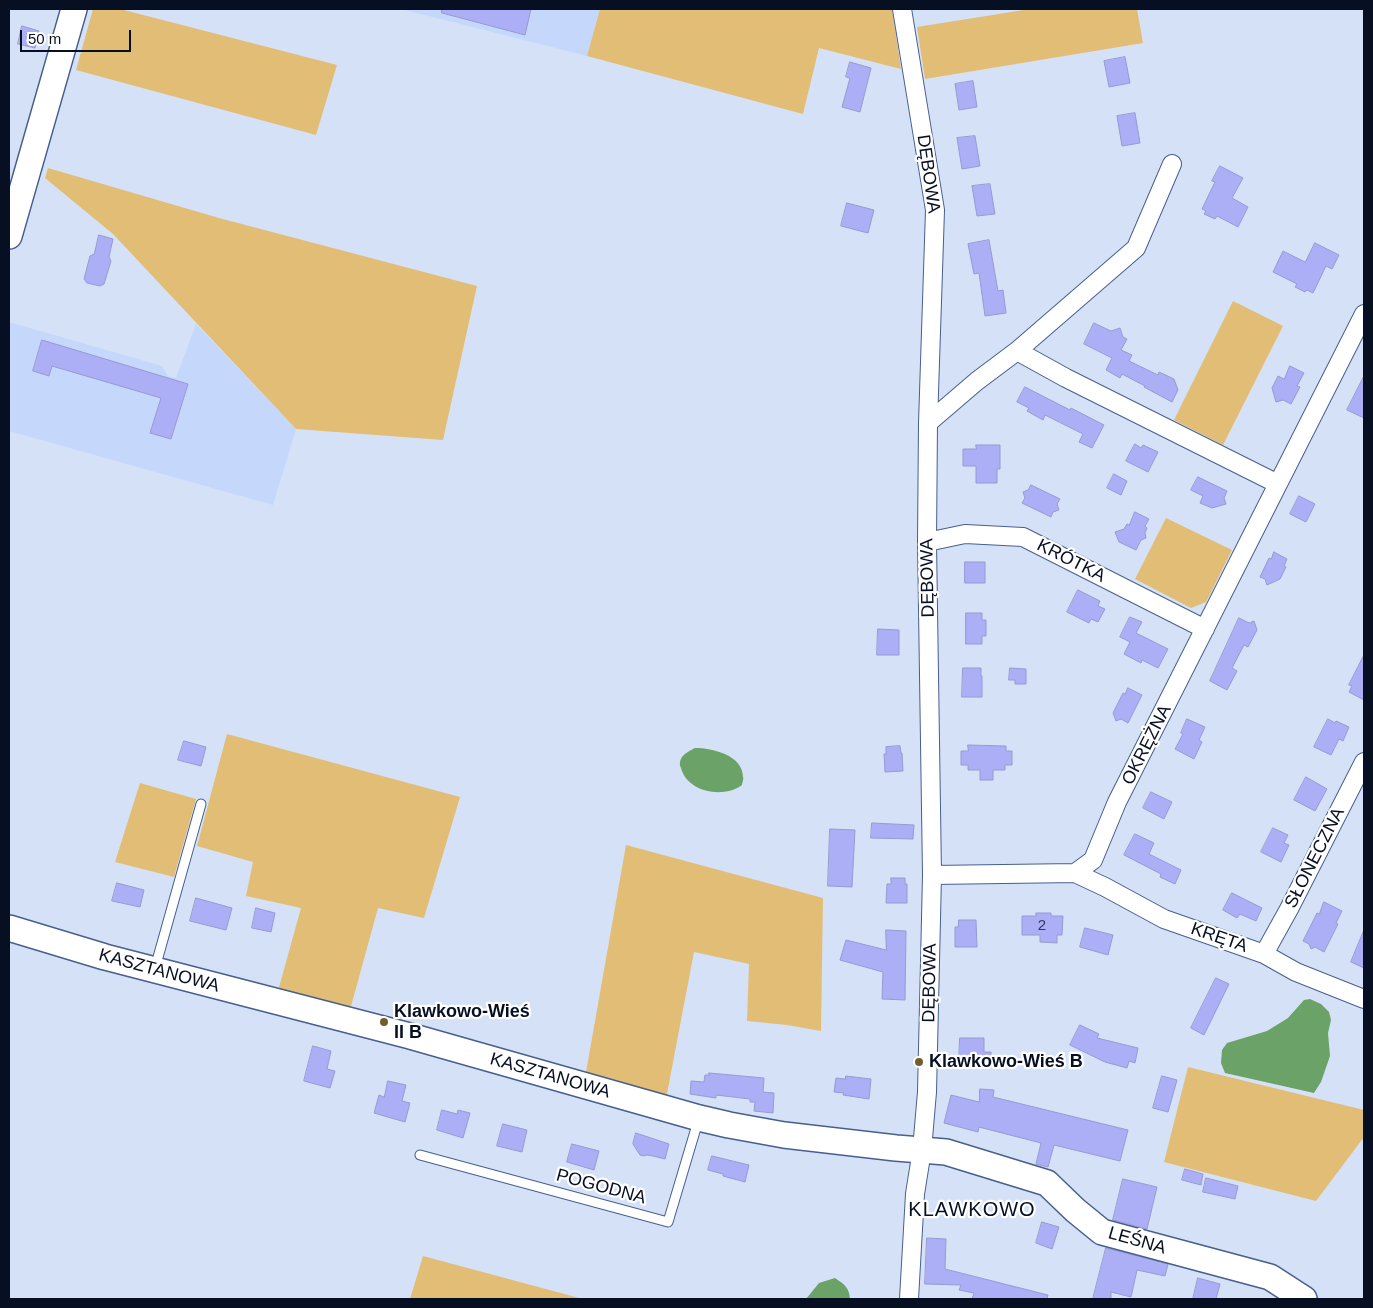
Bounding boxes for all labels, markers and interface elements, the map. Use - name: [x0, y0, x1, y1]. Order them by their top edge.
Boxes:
- scale bar: [22, 20, 134, 52]
- text: 50 m: [28, 30, 61, 47]
- street label: DĘBOWA: [912, 133, 944, 215]
- street label: KRÓTKA: [1033, 535, 1109, 587]
- street label: DĘBOWA: [917, 538, 939, 618]
- street label: OKRĘŻNA: [1118, 701, 1176, 789]
- street label: SŁONECZNA: [1280, 804, 1350, 912]
- house number: 2: [1038, 917, 1046, 935]
- street label: KRĘTA: [1188, 918, 1250, 958]
- street label: DĘBOWA: [919, 943, 941, 1023]
- street label: KASZTANOWA: [96, 945, 222, 997]
- place label: Klawkowo-Wieś II B: [394, 1001, 530, 1044]
- marker: Klawkowo-Wieś II B: [378, 1016, 390, 1028]
- street label: KASZTANOWA: [487, 1049, 613, 1103]
- place label: Klawkowo-Wieś B: [929, 1051, 1083, 1073]
- marker: Klawkowo-Wieś B: [913, 1056, 925, 1068]
- street label: POGODNA: [554, 1165, 648, 1209]
- district label: KLAWKOWO: [907, 1198, 1037, 1222]
- street label: LEŚNA: [1106, 1222, 1168, 1260]

